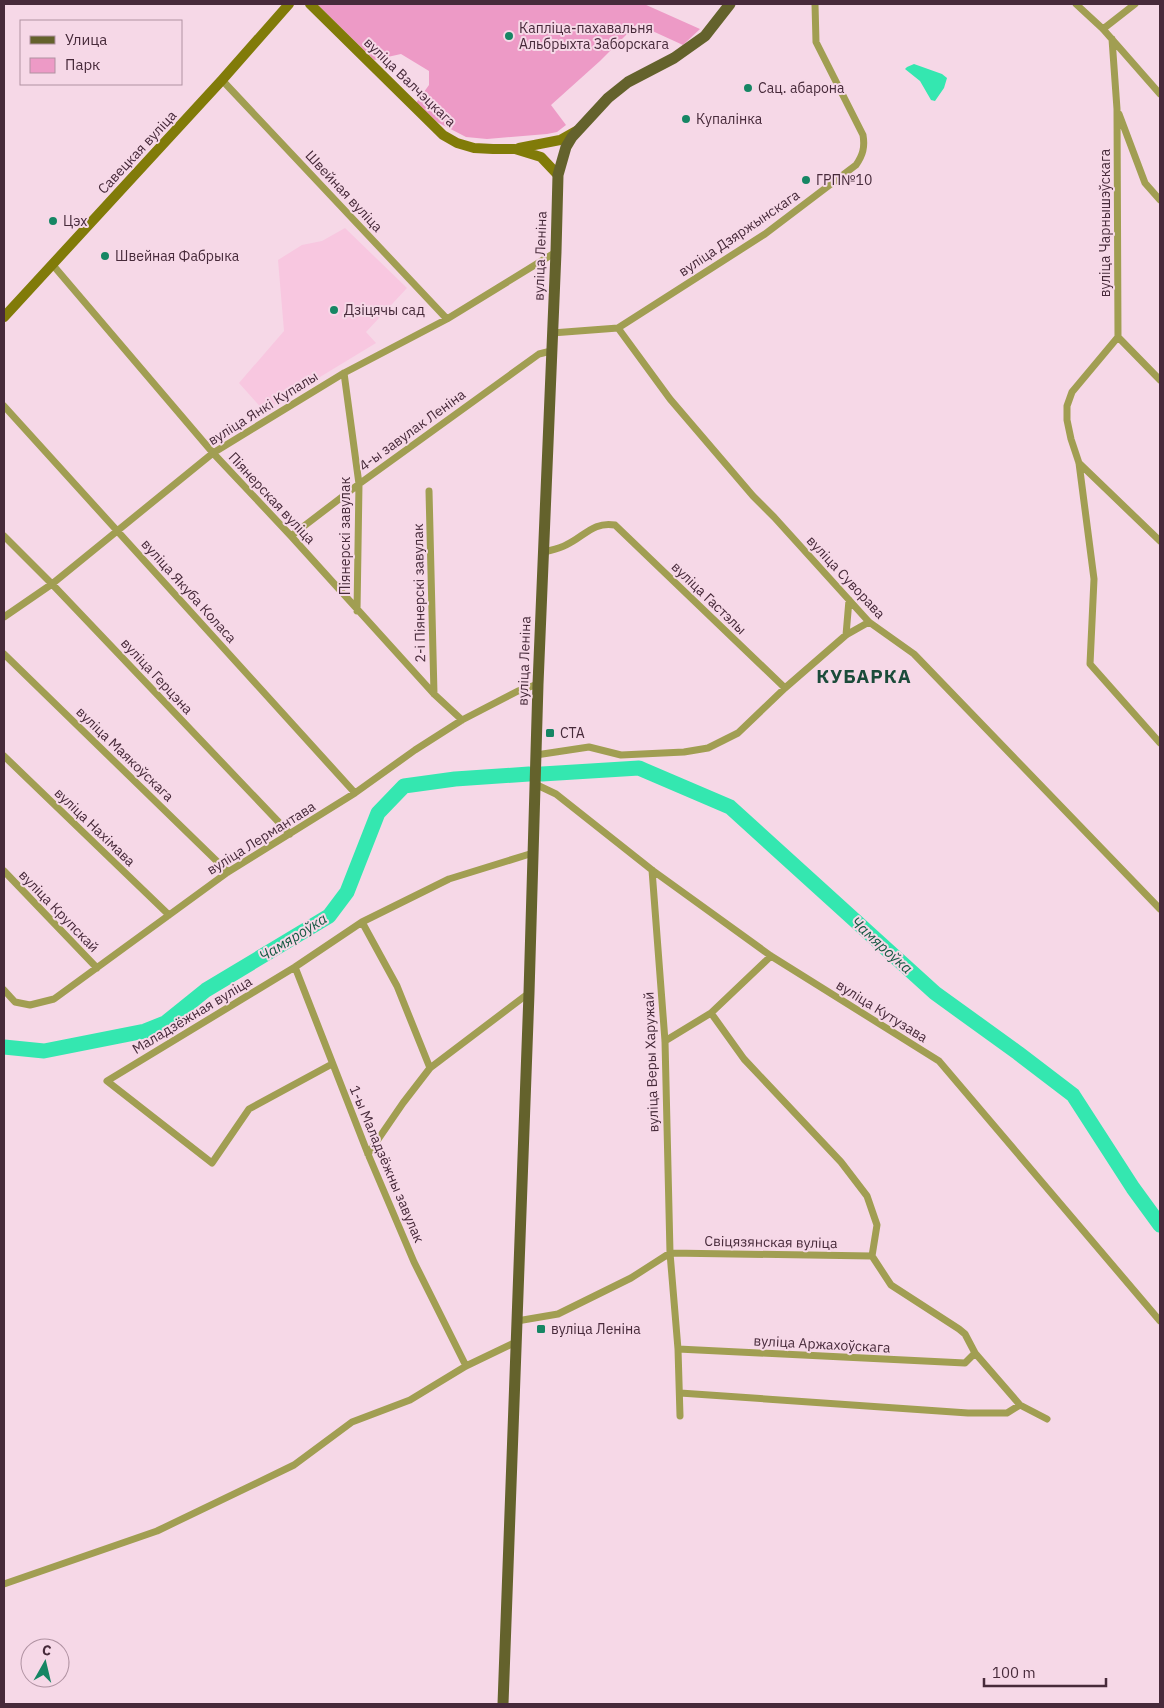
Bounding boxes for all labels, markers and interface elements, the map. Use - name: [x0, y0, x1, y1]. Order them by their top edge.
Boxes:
- place label: Капліца-пахавальня Альбрыхта Заборскага: [519, 19, 669, 53]
- legend: [20, 20, 182, 85]
- text: Улица: [65, 30, 107, 49]
- marker: Капліца-пахавальня Альбрыхта Заборскага: [503, 30, 515, 42]
- street label: вуліца Валчэцкага: [360, 33, 460, 131]
- text: Парк: [65, 55, 100, 74]
- place label: Сац. абарона: [758, 79, 845, 97]
- marker: Сац. абарона: [742, 82, 754, 94]
- street label: Савецкая вуліца: [94, 106, 181, 198]
- place label: Купалінка: [696, 110, 763, 128]
- marker: Купалінка: [680, 113, 692, 125]
- street label: Швейная вуліца: [301, 146, 387, 236]
- street label: вуліца Чарнышэўскага: [1096, 148, 1114, 297]
- place label: ГРП№10: [816, 171, 872, 189]
- marker: ГРП№10: [800, 174, 812, 186]
- street label: вуліца Дзяржынскага: [675, 185, 803, 280]
- street label: вуліца Леніна: [529, 210, 551, 301]
- place label: Цэх: [63, 212, 87, 230]
- marker: Цэх: [47, 215, 59, 227]
- place label: Швейная Фабрыка: [115, 247, 240, 265]
- marker: Швейная Фабрыка: [99, 250, 111, 262]
- place label: Дзіцячы сад: [344, 301, 425, 319]
- marker: Дзіцячы сад: [328, 304, 340, 316]
- street label: вуліца Янкі Купалы: [205, 367, 321, 449]
- street label: 4-ы завулак Леніна: [355, 385, 469, 475]
- street label: Піянерская вуліца: [225, 448, 320, 548]
- street label: Піянерскі завулак: [336, 477, 354, 595]
- street label: 2-і Піянерскі завулак: [409, 523, 429, 663]
- street label: вуліца Суворава: [803, 532, 889, 623]
- street label: вуліца Якуба Коласа: [137, 535, 241, 647]
- street label: вуліца Гастэлы: [668, 558, 750, 638]
- street label: вуліца Леніна: [513, 615, 535, 706]
- street label: вуліца Герцэна: [117, 634, 197, 718]
- district label: КУБАРКА: [816, 664, 912, 688]
- street label: вуліца Маякоўскага: [72, 703, 178, 806]
- place label: СТА: [560, 724, 585, 742]
- marker: СТА: [544, 727, 556, 739]
- street label: вуліца Нахімава: [51, 784, 140, 870]
- street label: вуліца Лермантава: [203, 797, 319, 879]
- street label: вуліца Крупскай: [15, 866, 103, 956]
- water label: Чамяроўка: [256, 909, 331, 965]
- water label: Чамяроўка: [847, 912, 917, 978]
- street label: Маладзёжная вуліца: [129, 972, 256, 1058]
- street label: вуліца Кутузава: [833, 976, 931, 1047]
- street label: вуліца Веры Харужай: [640, 991, 662, 1133]
- street label: 1-ы Маладзёжны завулак: [346, 1083, 428, 1246]
- street label: Свіцязянская вуліца: [704, 1232, 838, 1252]
- place label: вуліца Леніна: [551, 1320, 641, 1338]
- marker: вуліца Леніна: [535, 1323, 547, 1335]
- street label: вуліца Аржахоўскага: [753, 1331, 891, 1357]
- north arrow: [20, 1638, 70, 1688]
- text: С: [41, 1641, 53, 1660]
- scale bar: [984, 1656, 1106, 1688]
- text: 100 m: [992, 1663, 1036, 1682]

